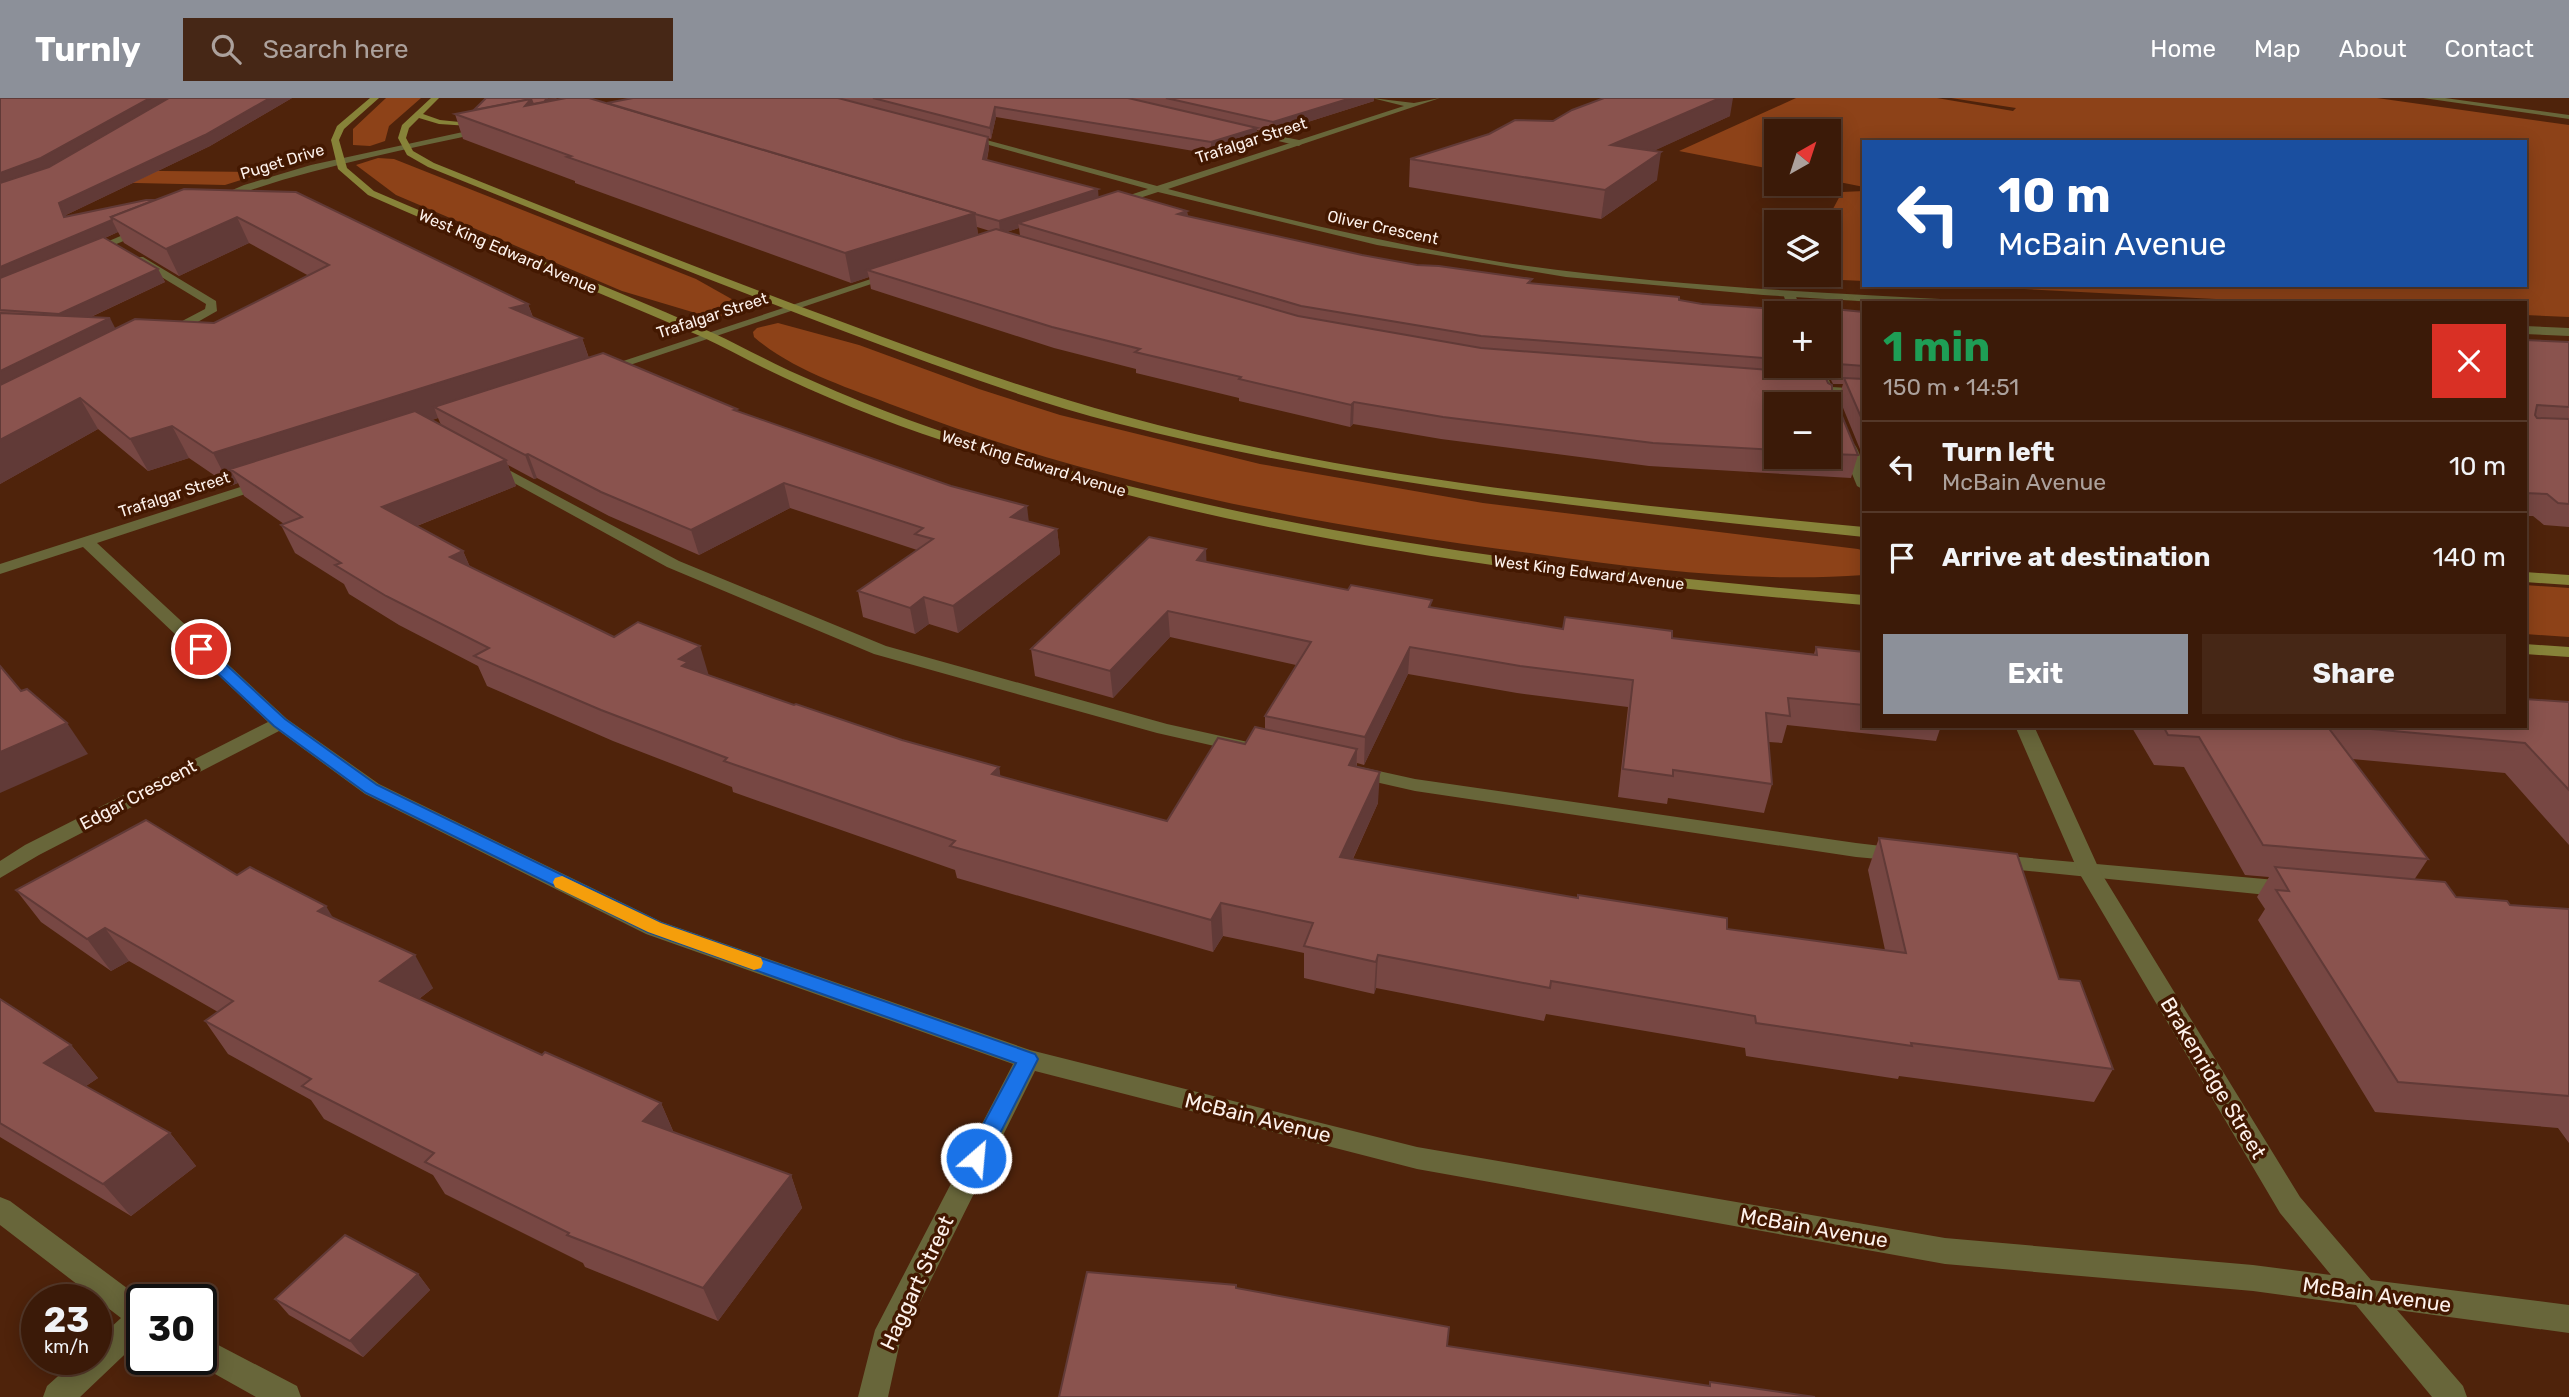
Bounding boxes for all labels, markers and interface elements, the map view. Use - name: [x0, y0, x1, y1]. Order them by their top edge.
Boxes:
- search box: [183, 18, 673, 81]
- text: Turnly: [35, 30, 141, 69]
- icon: search: [207, 30, 245, 68]
- text: Search here: [263, 34, 409, 65]
- text: Home: [2150, 35, 2216, 63]
- text: Map: [2254, 35, 2301, 63]
- text: About: [2339, 35, 2407, 63]
- text: Contact: [2445, 35, 2534, 63]
- street label: Trafalgar Street: [1193, 114, 1309, 167]
- north arrow: [1764, 119, 1841, 196]
- map controls: [1764, 119, 1841, 469]
- street label: Puget Drive: [238, 140, 327, 183]
- text: 10 m: [1998, 166, 2111, 224]
- icon: left: [1883, 168, 1974, 259]
- street label: West King Edward Avenue: [416, 205, 600, 298]
- street label: Oliver Crescent: [1326, 206, 1440, 249]
- button: layers: [1764, 210, 1841, 287]
- text: McBain Avenue: [1998, 225, 2226, 263]
- street label: Trafalgar Street: [654, 289, 770, 342]
- button: +: [1764, 301, 1841, 378]
- text: 1 min: [1883, 322, 1990, 372]
- button: close: [2432, 324, 2506, 398]
- text: 150 m · 14:51: [1883, 373, 2019, 401]
- button: −: [1764, 392, 1841, 469]
- street label: West King Edward Avenue: [939, 426, 1128, 501]
- text: Turn left: [1942, 437, 2054, 468]
- icon: left: [1883, 448, 1921, 486]
- text: 10 m: [2449, 451, 2506, 482]
- street label: Trafalgar Street: [116, 468, 232, 521]
- text: McBain Avenue: [1942, 468, 2106, 496]
- icon: arrive: [1883, 539, 1921, 577]
- text: Arrive at destination: [1942, 542, 2210, 573]
- text: 140 m: [2433, 542, 2506, 573]
- street label: West King Edward Avenue: [1493, 551, 1685, 594]
- pin: [171, 619, 231, 679]
- icon: arrive: [182, 630, 220, 668]
- button: Exit: [1883, 634, 2188, 714]
- button: Share: [2202, 634, 2506, 714]
- street label: Edgar Crescent: [76, 755, 200, 835]
- street label: Brakenridge Street: [2155, 992, 2272, 1163]
- street label: McBain Avenue: [1182, 1087, 1334, 1148]
- position arrow: [939, 1121, 1013, 1195]
- street label: McBain Avenue: [1738, 1202, 1890, 1253]
- street label: Haggart Street: [875, 1212, 959, 1354]
- street label: McBain Avenue: [2301, 1272, 2453, 1317]
- speed limit sign: 30: [126, 1284, 217, 1375]
- text: 23: [44, 1299, 89, 1341]
- text: km/h: [44, 1336, 89, 1358]

